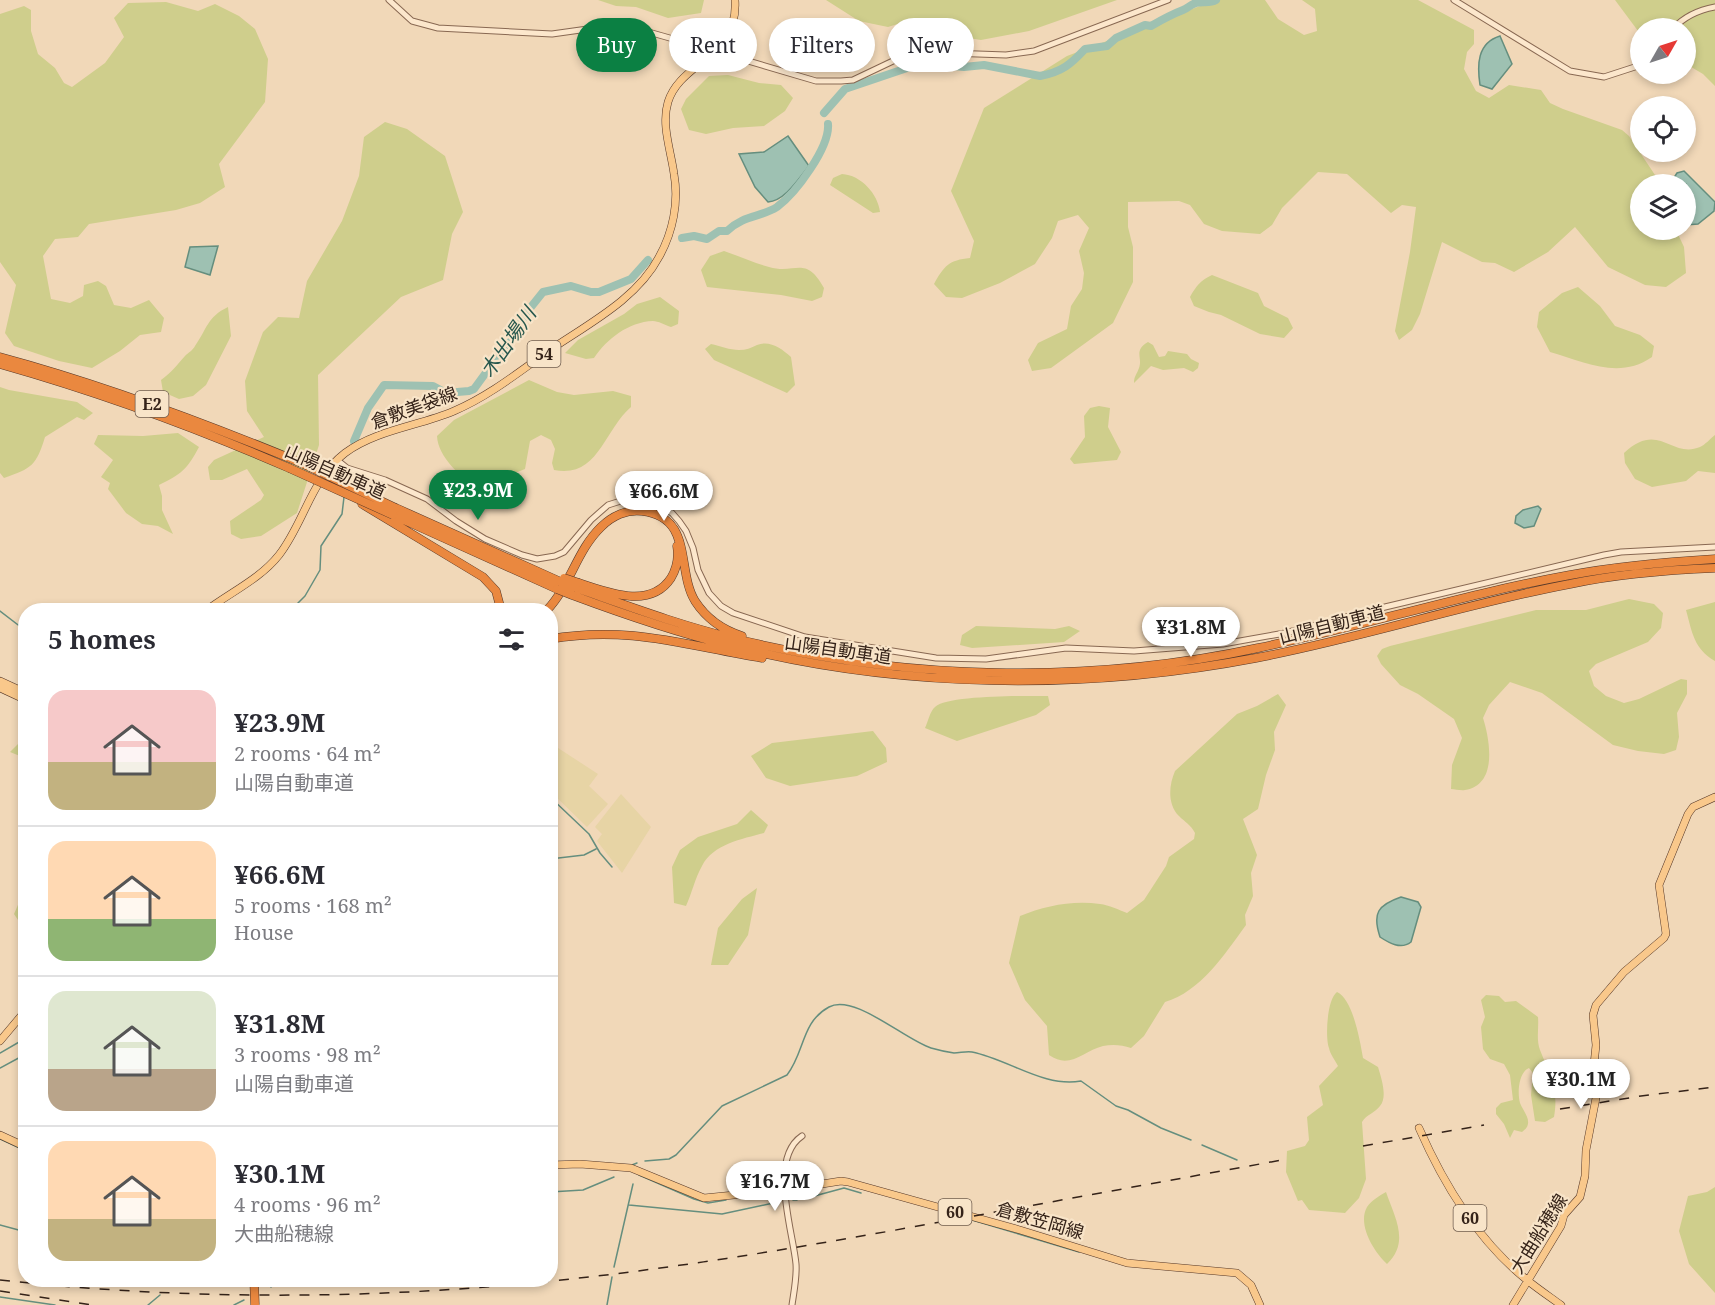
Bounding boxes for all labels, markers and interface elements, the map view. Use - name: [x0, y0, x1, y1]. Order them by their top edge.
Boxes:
- chip: Buy: [576, 18, 657, 72]
- chip: Rent: [669, 18, 757, 72]
- chip: Filters: [769, 18, 875, 72]
- chip: New: [887, 18, 974, 72]
- north arrow: [1630, 18, 1696, 84]
- map controls: [1630, 18, 1696, 240]
- button: locate: [1630, 96, 1696, 162]
- button: layers: [1630, 174, 1696, 240]
- water label: 木出場川: [474, 300, 543, 382]
- road number: 54: [528, 341, 560, 367]
- street label: 倉敷美袋線: [367, 380, 460, 434]
- road number: E2: [136, 391, 168, 417]
- street label: 山陽自動車道: [281, 438, 390, 504]
- pin: ¥23.9M: [429, 470, 527, 521]
- pin: ¥66.6M: [615, 471, 713, 522]
- text: ¥23.9M: [443, 476, 513, 503]
- text: ¥66.6M: [629, 477, 699, 504]
- street label: 山陽自動車道: [1276, 599, 1387, 649]
- pin: ¥31.8M: [1142, 607, 1240, 658]
- text: ¥31.8M: [1156, 613, 1226, 640]
- text: 5 homes: [48, 621, 156, 657]
- icon: filters: [495, 623, 528, 656]
- street label: 山陽自動車道: [783, 630, 893, 668]
- text: ¥23.9M: [234, 704, 325, 740]
- icon: home: [96, 714, 168, 786]
- text: 2 rooms · 64 m²: [234, 740, 381, 767]
- text: 山陽自動車道: [234, 769, 354, 796]
- text: ¥66.6M: [234, 856, 325, 892]
- icon: home: [96, 865, 168, 937]
- text: 5 rooms · 168 m²: [234, 892, 392, 919]
- text: House: [234, 919, 294, 946]
- text: ¥31.8M: [234, 1005, 325, 1041]
- icon: home: [96, 1015, 168, 1087]
- text: 3 rooms · 98 m²: [234, 1041, 381, 1068]
- pin: ¥30.1M: [1532, 1059, 1630, 1110]
- text: ¥30.1M: [1546, 1065, 1616, 1092]
- text: 山陽自動車道: [234, 1070, 354, 1097]
- text: ¥30.1M: [234, 1155, 325, 1191]
- pin: ¥16.7M: [726, 1161, 824, 1212]
- icon: home: [96, 1165, 168, 1237]
- text: ¥16.7M: [740, 1167, 810, 1194]
- street label: 大曲船穂線: [1504, 1189, 1572, 1278]
- text: 4 rooms · 96 m²: [234, 1191, 381, 1218]
- street label: 倉敷笠岡線: [994, 1196, 1087, 1244]
- road number: 60: [938, 1199, 972, 1225]
- road number: 60: [1454, 1205, 1486, 1231]
- text: 大曲船穂線: [234, 1220, 334, 1247]

